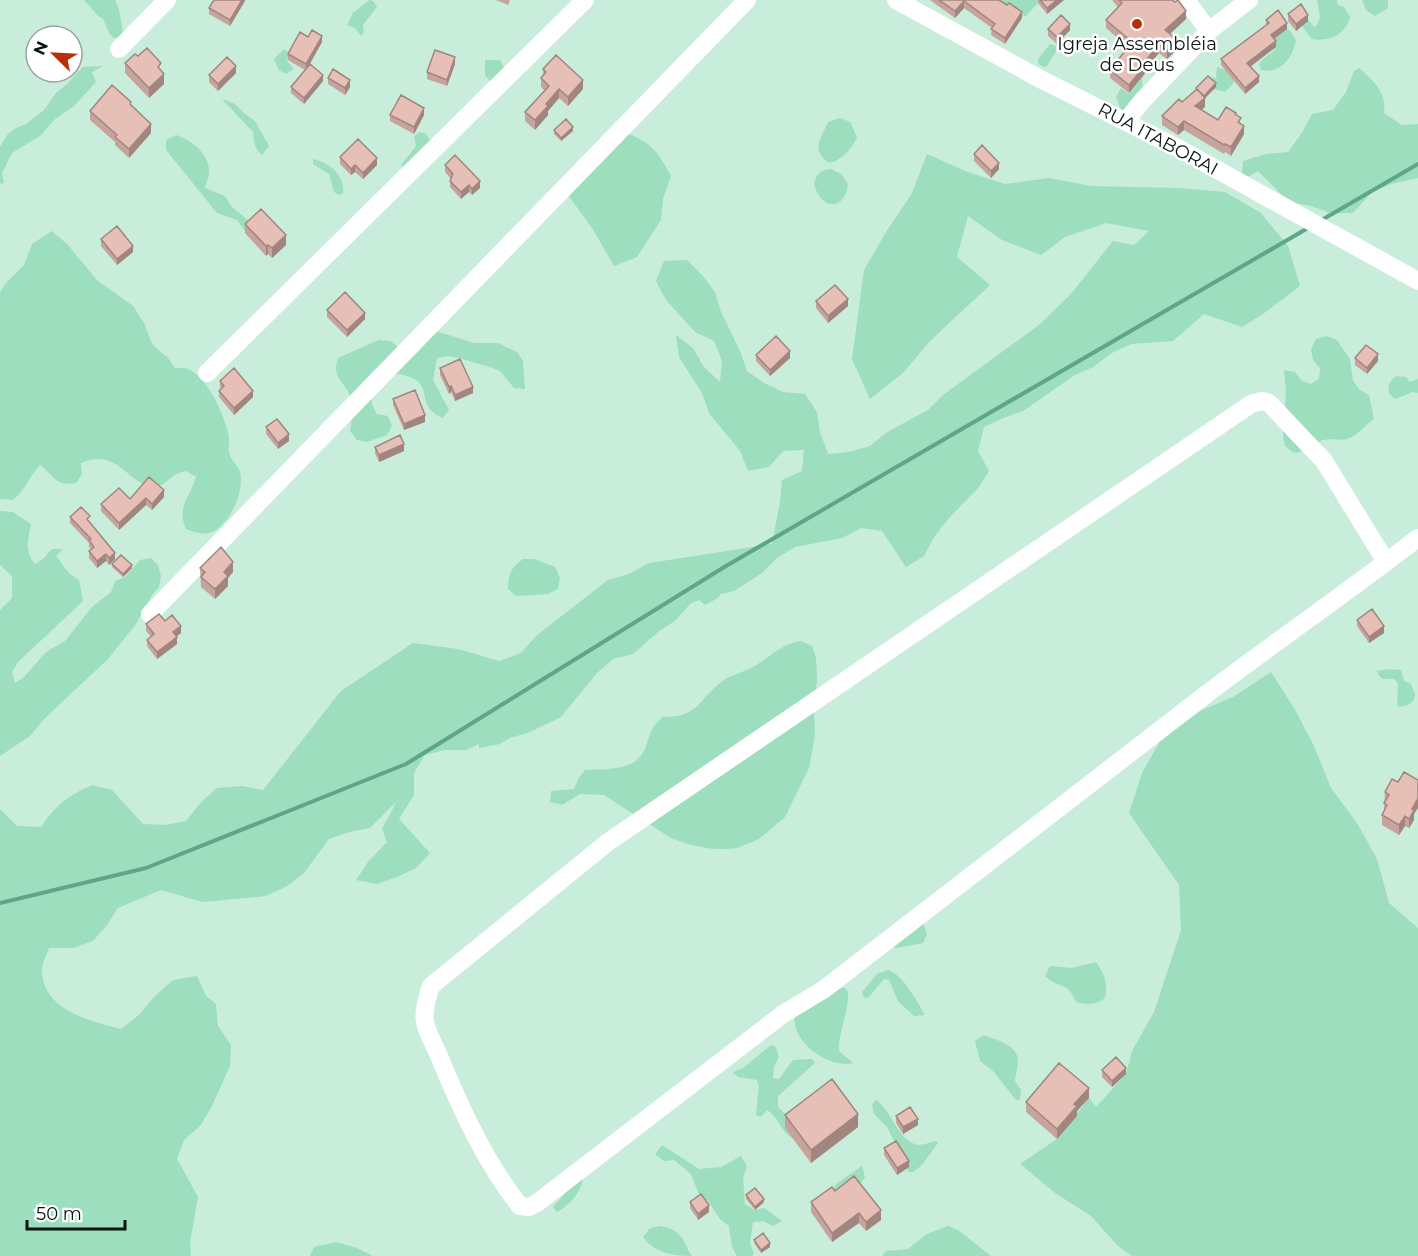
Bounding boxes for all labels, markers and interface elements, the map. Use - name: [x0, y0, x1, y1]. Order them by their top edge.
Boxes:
- marker: Igreja Assembléia de Deus: [1130, 17, 1144, 31]
- north arrow: [24, 24, 84, 84]
- place label: Igreja Assembléia de Deus: [1057, 33, 1217, 76]
- text: N: [29, 38, 52, 58]
- street label: RUA ITABORAI: [1094, 98, 1222, 180]
- scale bar: [27, 1193, 124, 1231]
- text: 50 m: [36, 1203, 82, 1225]

